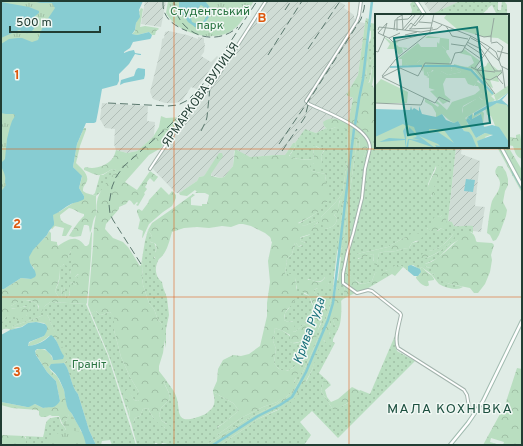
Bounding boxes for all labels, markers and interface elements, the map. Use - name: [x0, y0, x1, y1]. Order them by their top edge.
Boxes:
- park label: Студентський парк: [170, 4, 250, 34]
- scale bar: [10, 8, 100, 34]
- text: B: [258, 11, 267, 27]
- inset map: [375, 14, 509, 148]
- text: 500 m: [16, 15, 52, 31]
- street label: ЯРМАРКОВА ВУЛИЦЯ: [159, 39, 243, 151]
- text: 1: [14, 68, 20, 84]
- text: 2: [13, 217, 21, 233]
- water label: Крива Руда: [291, 295, 329, 366]
- park label: Граніт: [72, 357, 107, 373]
- text: 3: [13, 365, 21, 381]
- district label: МАЛА КОХНІВКА: [387, 401, 513, 418]

